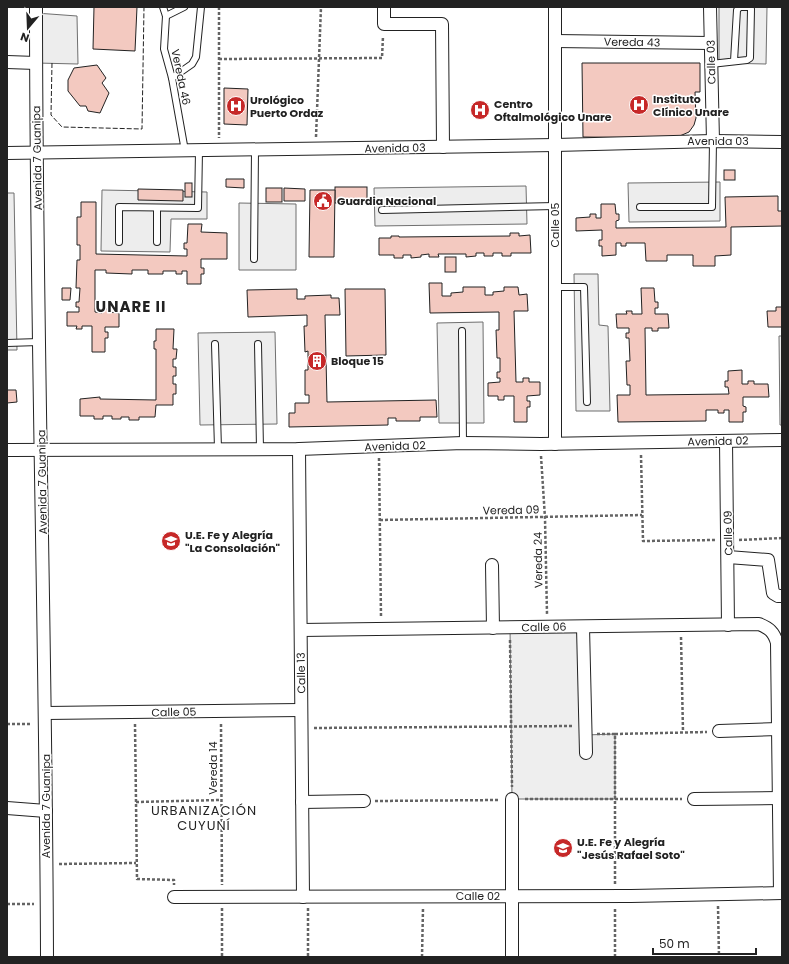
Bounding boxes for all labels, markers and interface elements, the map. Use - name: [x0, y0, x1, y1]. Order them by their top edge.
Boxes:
- north arrow: [8, 8, 48, 48]
- text: N: [18, 29, 31, 46]
- street label: Vereda 43: [604, 34, 660, 50]
- street label: Calle 03: [703, 40, 719, 84]
- street label: Vereda 46: [167, 48, 195, 106]
- place label: Instituto Clínico Unare: [653, 91, 729, 120]
- place label: Urológico Puerto Ordaz: [250, 92, 324, 121]
- hospital icon: Instituto Clínico Unare: [628, 94, 650, 116]
- hospital icon: Urológico Puerto Ordaz: [225, 95, 247, 117]
- place label: Centro Oftalmológico Unare: [494, 96, 612, 125]
- hospital icon: Centro Oftalmológico Unare: [469, 99, 491, 121]
- street label: Avenida 7 Guanipa: [28, 106, 46, 210]
- street label: Avenida 03: [687, 133, 749, 149]
- street label: Avenida 03: [364, 139, 426, 157]
- public building icon: Guardia Nacional: [312, 190, 334, 212]
- place label: Guardia Nacional: [337, 193, 436, 209]
- street label: Calle 05: [547, 202, 563, 247]
- district label: UNARE II: [96, 296, 166, 317]
- building icon: Bloque 15: [306, 350, 328, 372]
- place label: Bloque 15: [331, 353, 384, 369]
- street label: Avenida 7 Guanipa: [33, 430, 51, 534]
- street label: Avenida 02: [687, 432, 749, 450]
- street label: Avenida 02: [364, 437, 426, 455]
- street label: Vereda 09: [482, 502, 540, 518]
- street label: Calle 09: [720, 510, 736, 556]
- place label: U.E. Fe y Alegría "La Consolación": [185, 527, 281, 556]
- school or university icon: U.E. Fe y Alegría "La Consolación": [160, 530, 182, 552]
- street label: Vereda 24: [530, 532, 546, 588]
- street label: Calle 06: [521, 619, 567, 635]
- street label: Calle 13: [293, 652, 309, 694]
- street label: Calle 05: [151, 704, 197, 720]
- street label: Vereda 14: [205, 741, 221, 795]
- street label: Avenida 7 Guanipa: [38, 754, 54, 858]
- district label: URBANIZACIÓN CUYUNÍ: [151, 801, 257, 835]
- place label: U.E. Fe y Alegría "Jesús Rafael Soto": [577, 834, 685, 863]
- school or university icon: U.E. Fe y Alegría "Jesús Rafael Soto": [552, 837, 574, 859]
- street label: Calle 02: [456, 888, 500, 904]
- scale bar: [653, 930, 756, 956]
- text: 50 m: [659, 935, 690, 952]

